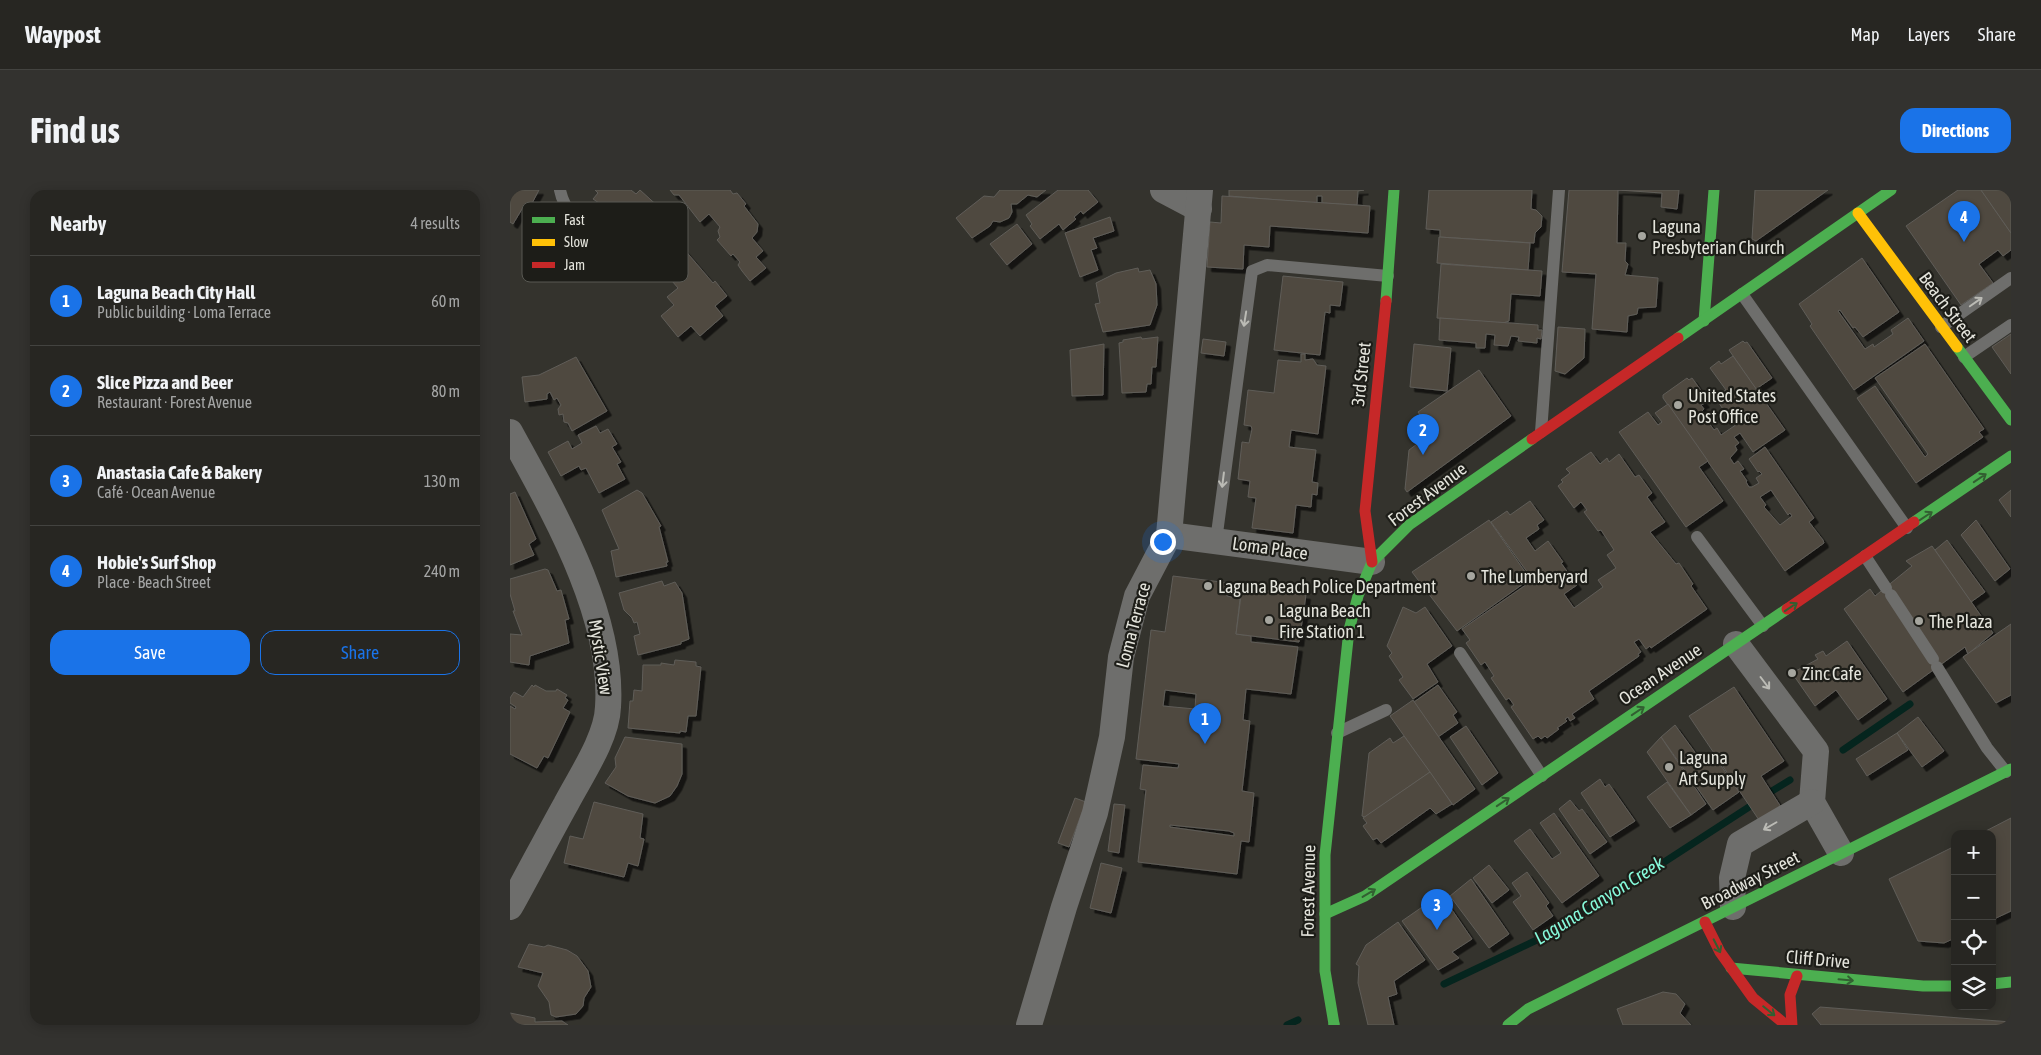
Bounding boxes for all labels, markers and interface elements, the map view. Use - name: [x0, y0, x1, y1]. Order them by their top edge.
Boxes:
- text: Waypost: [25, 21, 101, 48]
- text: Map: [1850, 24, 1879, 45]
- text: Layers: [1907, 24, 1950, 45]
- text: Share: [1978, 24, 2016, 45]
- button: Directions: [1900, 108, 2011, 153]
- text: Find us: [30, 110, 120, 150]
- pin: 4: [1948, 201, 1980, 242]
- legend: [522, 202, 688, 282]
- text: Nearby: [50, 211, 106, 235]
- text: Fast: [564, 212, 585, 228]
- text: 4 results: [410, 214, 460, 232]
- place label: Laguna Presbyterian Church: [1652, 216, 1785, 258]
- marker: Laguna Presbyterian Church: [1636, 230, 1648, 242]
- text: Slow: [564, 234, 589, 250]
- text: Jam: [564, 257, 585, 273]
- street label: Beach Street: [1915, 268, 1981, 346]
- text: Laguna Beach City Hall: [97, 281, 255, 303]
- text: 1: [62, 292, 70, 310]
- text: 60 m: [431, 292, 460, 310]
- one-way arrow: [1969, 297, 1983, 307]
- text: Public building · Loma Terrace: [97, 303, 271, 321]
- one-way arrow: [1239, 311, 1249, 327]
- street label: 3rd Street: [1347, 341, 1375, 407]
- text: Slice Pizza and Beer: [97, 371, 233, 393]
- text: 2: [62, 382, 70, 400]
- text: 80 m: [431, 382, 460, 400]
- place label: United States Post Office: [1688, 385, 1776, 427]
- text: Restaurant · Forest Avenue: [97, 393, 252, 411]
- marker: United States Post Office: [1672, 399, 1684, 411]
- pin: 2: [1407, 414, 1439, 455]
- street label: Forest Avenue: [1384, 458, 1470, 530]
- text: Anastasia Cafe & Bakery: [97, 461, 262, 483]
- text: 3: [62, 472, 70, 490]
- text: 130 m: [424, 472, 460, 490]
- one-way arrow: [1218, 472, 1228, 488]
- one-way arrow: [1973, 473, 1987, 483]
- text: Café · Ocean Avenue: [97, 483, 215, 501]
- one-way arrow: [1918, 510, 1932, 520]
- your location: [1150, 529, 1176, 555]
- street label: Loma Place: [1231, 532, 1309, 564]
- text: Hobie's Surf Shop: [97, 551, 216, 573]
- text: 4: [62, 562, 70, 580]
- text: 240 m: [424, 562, 460, 580]
- place label: The Lumberyard: [1481, 566, 1588, 587]
- marker: The Lumberyard: [1465, 570, 1477, 582]
- text: Place · Beach Street: [97, 573, 211, 591]
- place label: Laguna Beach Police Department: [1218, 576, 1436, 597]
- street label: Loma Terrace: [1112, 580, 1154, 670]
- marker: Laguna Beach Police Department: [1202, 580, 1214, 592]
- place label: Laguna Beach Fire Station 1: [1279, 600, 1371, 642]
- one-way arrow: [1784, 602, 1798, 612]
- place label: The Plaza: [1929, 611, 1993, 632]
- marker: Laguna Beach Fire Station 1: [1263, 614, 1275, 626]
- marker: The Plaza: [1913, 615, 1925, 627]
- street label: Mystic View: [585, 618, 617, 696]
- button: Save: [50, 630, 250, 675]
- button: Share: [260, 630, 460, 675]
- street label: Ocean Avenue: [1615, 639, 1705, 709]
- place label: Zinc Cafe: [1802, 663, 1862, 684]
- marker: Zinc Cafe: [1786, 667, 1798, 679]
- one-way arrow: [1760, 676, 1770, 690]
- pin: 1: [1189, 703, 1221, 744]
- one-way arrow: [1631, 706, 1645, 716]
- place label: Laguna Art Supply: [1679, 747, 1746, 789]
- marker: Laguna Art Supply: [1663, 761, 1675, 773]
- one-way arrow: [1496, 797, 1510, 807]
- one-way arrow: [1763, 822, 1778, 832]
- map controls: [1951, 830, 1996, 1010]
- button: +: [1951, 830, 1996, 875]
- street label: Forest Avenue: [1297, 844, 1319, 938]
- street label: Broadway Street: [1697, 846, 1803, 914]
- water label: Laguna Canyon Creek: [1530, 851, 1668, 949]
- button: −: [1951, 875, 1996, 920]
- one-way arrow: [1361, 887, 1375, 897]
- pin: 3: [1421, 889, 1453, 930]
- button: locate: [1951, 920, 1996, 965]
- one-way arrow: [1713, 938, 1722, 953]
- street label: Cliff Drive: [1785, 946, 1851, 972]
- button: layers: [1951, 965, 1996, 1010]
- one-way arrow: [1838, 975, 1854, 984]
- one-way arrow: [1762, 1005, 1775, 1016]

